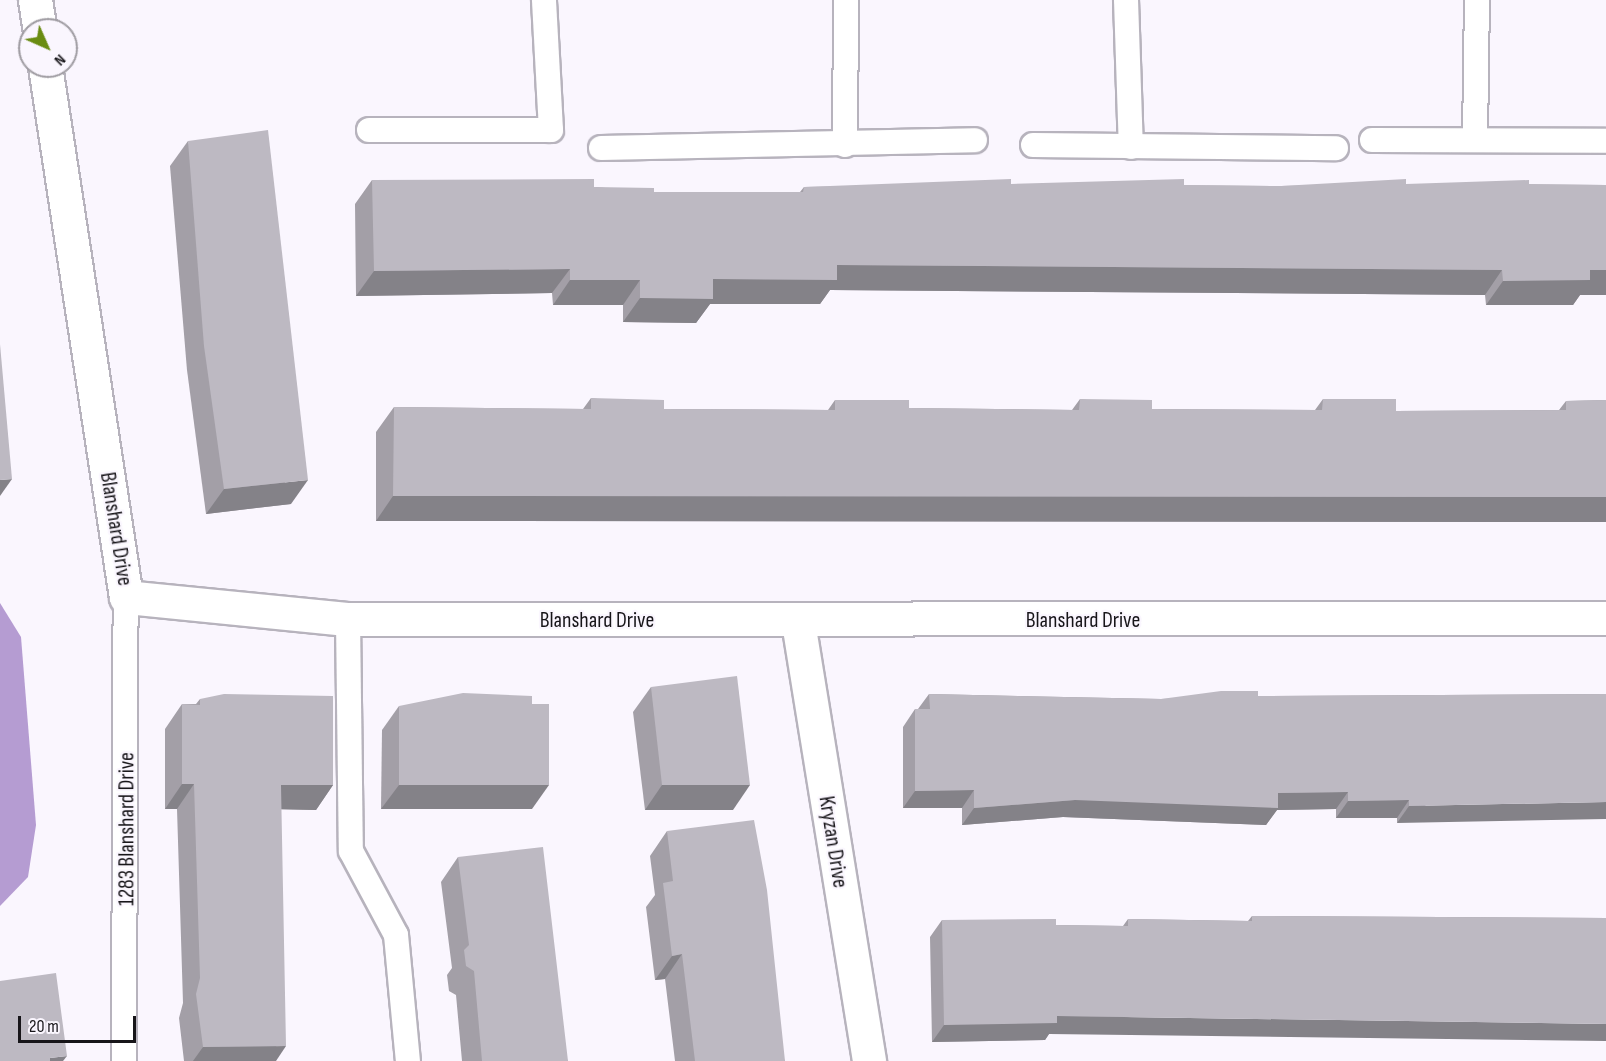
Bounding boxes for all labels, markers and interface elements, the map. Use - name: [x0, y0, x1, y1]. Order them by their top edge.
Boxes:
- north arrow: [18, 18, 78, 78]
- text: N: [50, 50, 69, 69]
- street label: Blanshard Drive: [94, 470, 138, 588]
- street label: Blanshard Drive: [540, 608, 654, 634]
- street label: Blanshard Drive: [1026, 608, 1140, 634]
- street label: 1283 Blanshard Drive: [114, 752, 140, 906]
- street label: Kryzan Drive: [813, 794, 853, 890]
- scale bar: [21, 1004, 140, 1042]
- text: 20 m: [29, 1016, 59, 1037]

